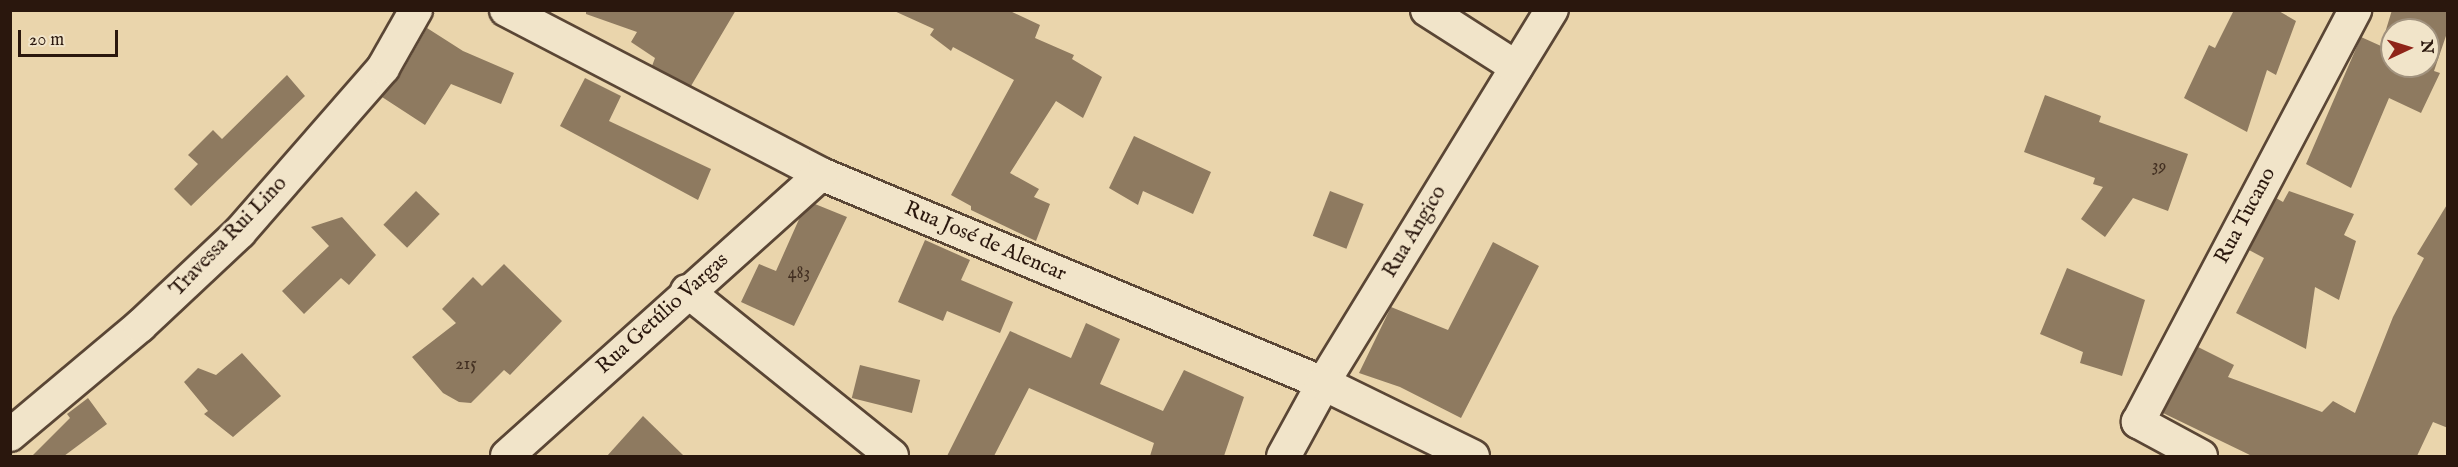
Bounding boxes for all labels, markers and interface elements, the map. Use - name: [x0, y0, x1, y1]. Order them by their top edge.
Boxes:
- scale bar: [21, 18, 122, 56]
- north arrow: [2380, 18, 2440, 78]
- text: 20 m: [29, 29, 64, 52]
- text: N: [2416, 39, 2436, 54]
- house number: 39: [2152, 156, 2166, 178]
- street label: Rua Tucano: [2210, 164, 2282, 268]
- street label: Travessa Rui Lino: [165, 172, 293, 302]
- street label: Rua Angico: [1378, 181, 1452, 283]
- street label: Rua José de Alencar: [900, 197, 1070, 287]
- street label: Rua Getúlio Vargas: [592, 248, 734, 380]
- house number: 483: [788, 263, 810, 285]
- house number: 215: [455, 354, 477, 376]

